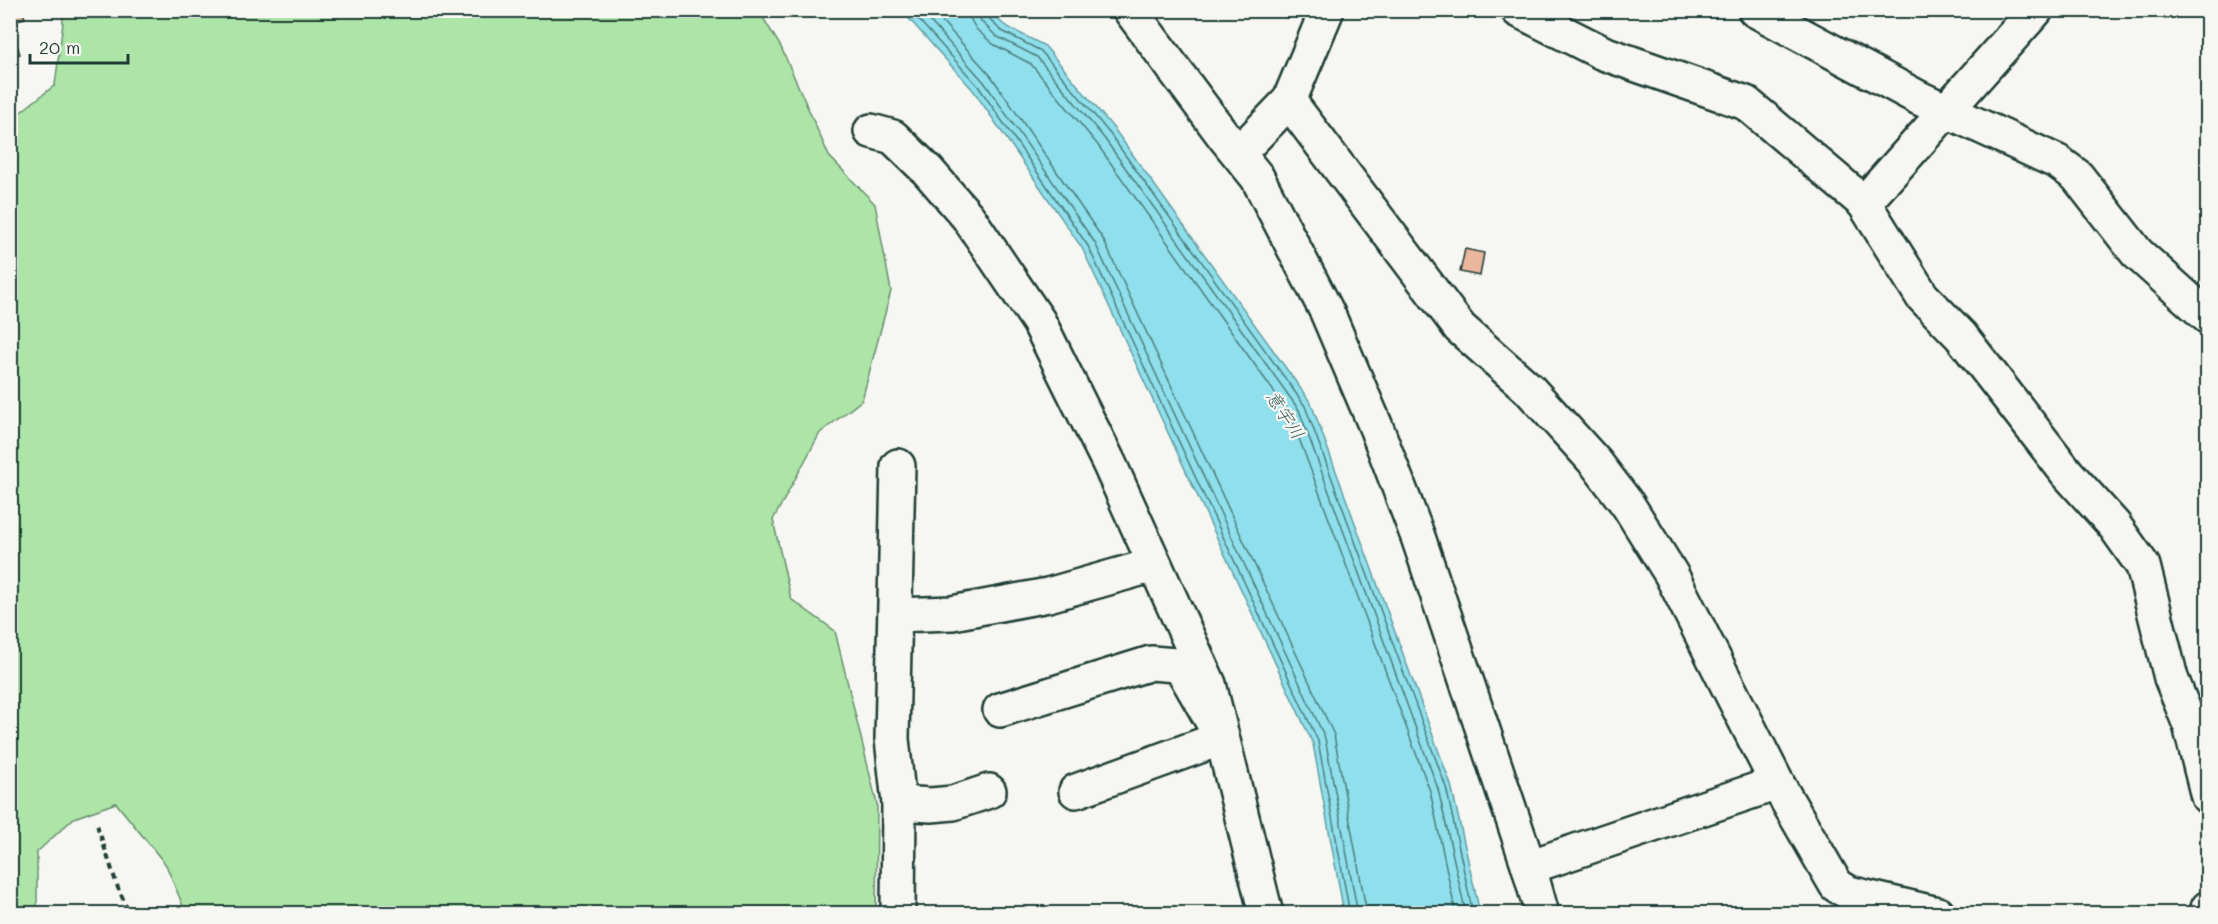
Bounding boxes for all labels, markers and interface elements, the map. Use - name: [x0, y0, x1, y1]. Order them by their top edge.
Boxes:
- scale bar: [30, 27, 128, 65]
- text: 20 m: [39, 35, 80, 59]
- water label: 意宇川: [1261, 385, 1311, 444]

